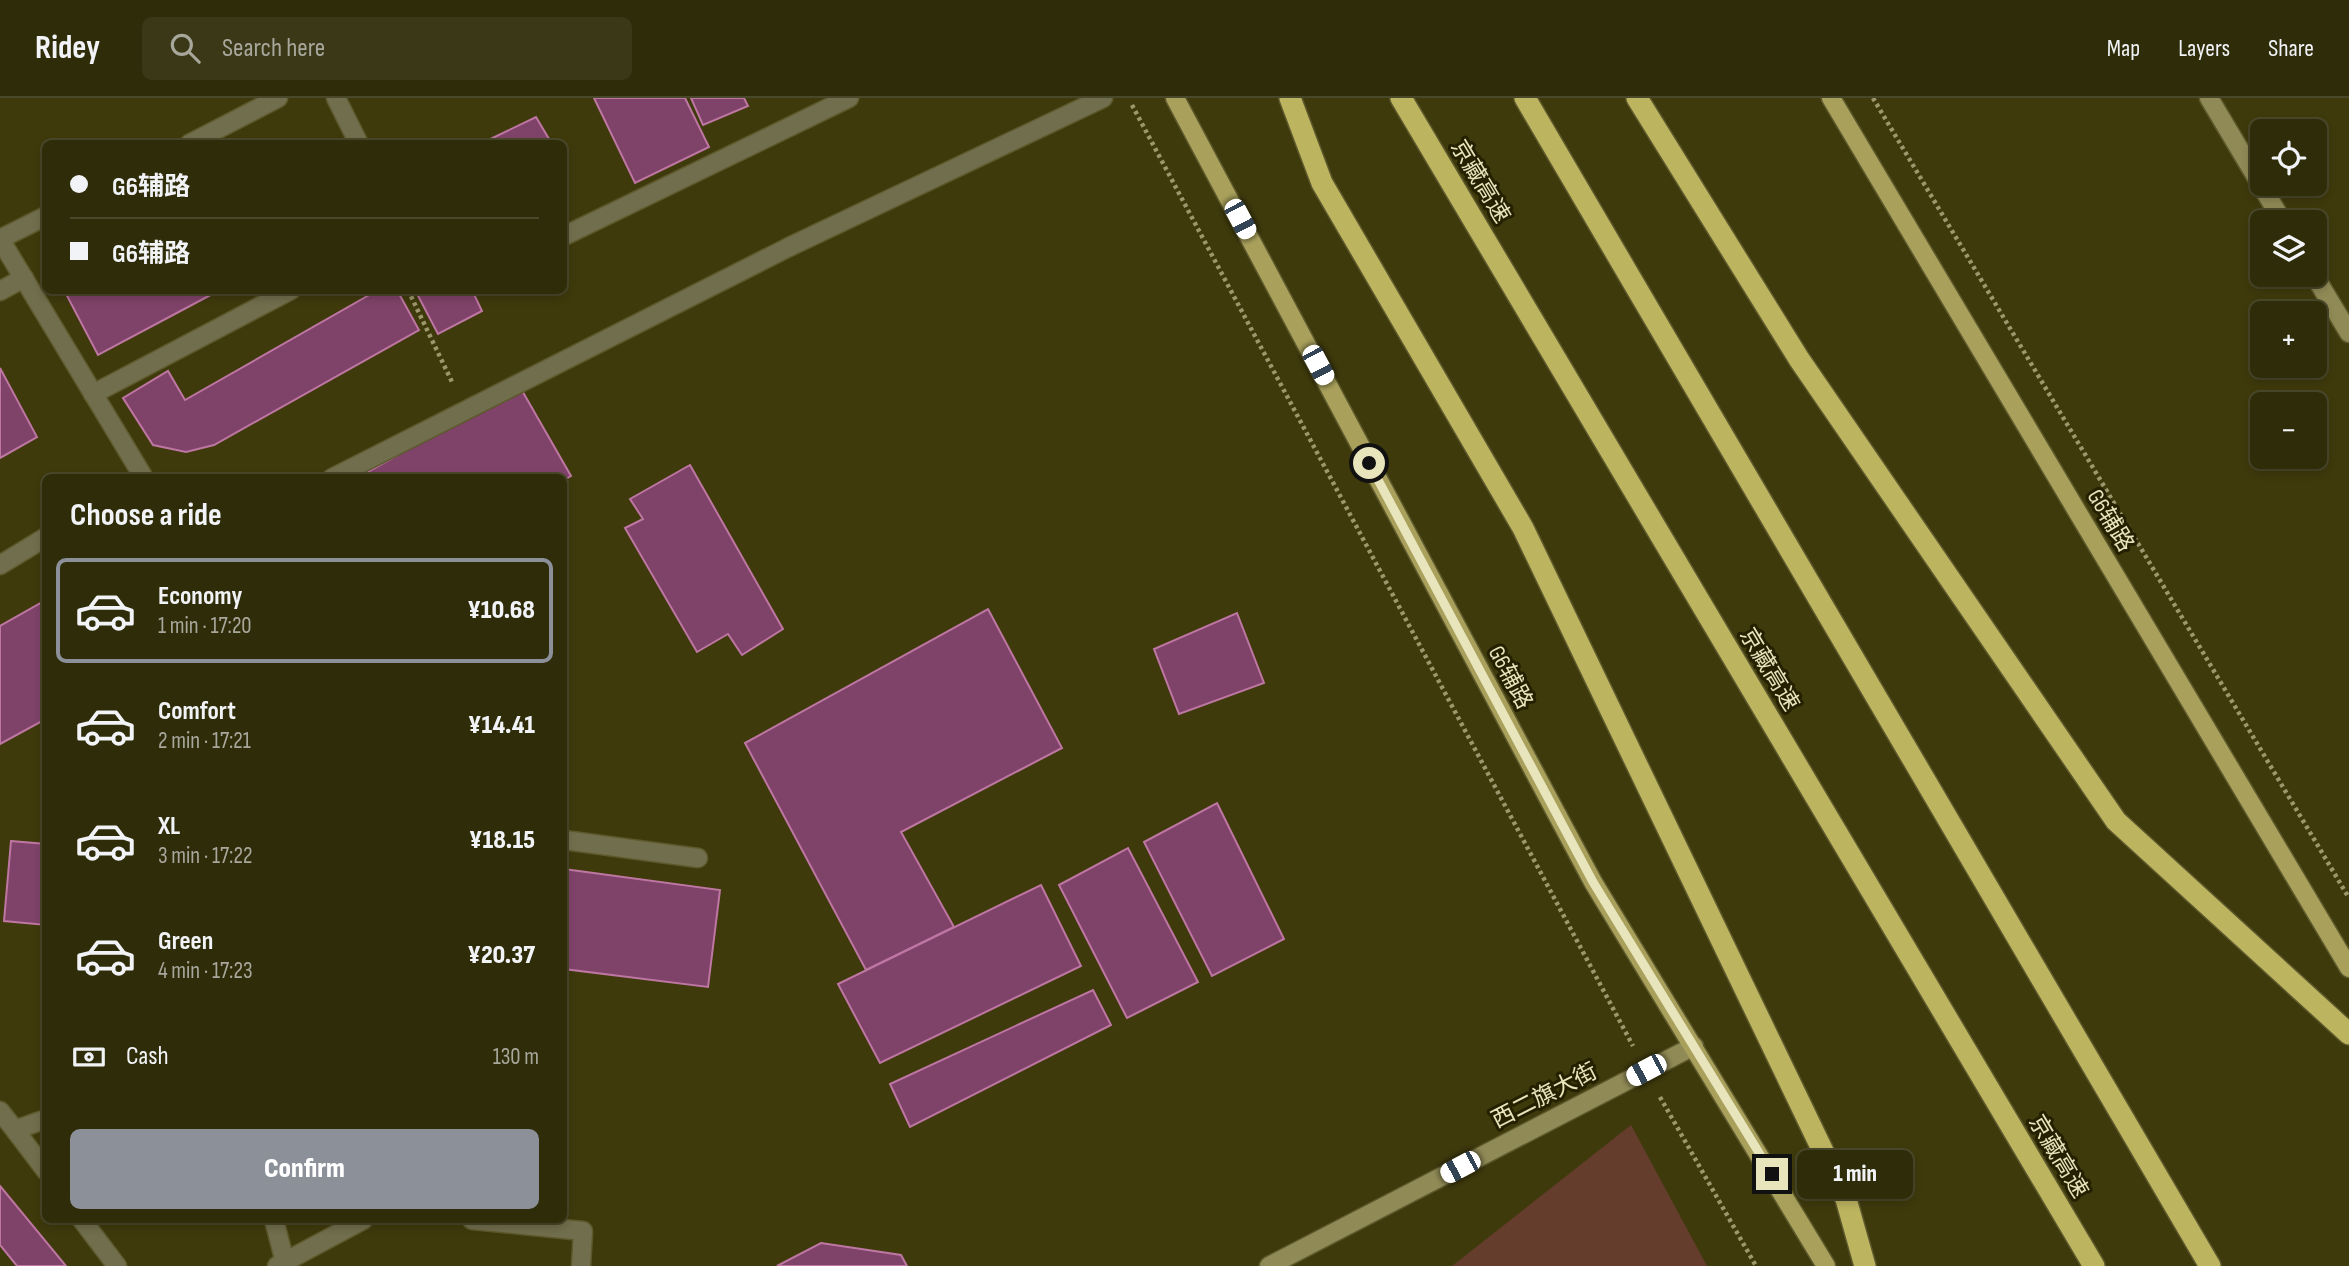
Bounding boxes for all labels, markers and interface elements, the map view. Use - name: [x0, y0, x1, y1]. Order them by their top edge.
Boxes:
- search box: [142, 17, 632, 80]
- text: Ridey: [35, 28, 100, 68]
- icon: search: [166, 29, 204, 67]
- text: Search here: [222, 33, 325, 64]
- text: Map: [2107, 34, 2140, 63]
- text: Layers: [2178, 34, 2230, 63]
- text: Share: [2268, 34, 2314, 63]
- map controls: [2250, 119, 2327, 469]
- button: locate: [2250, 119, 2327, 196]
- street label: 京藏高速: [1444, 135, 1516, 228]
- text: G6辅路: [112, 172, 190, 203]
- car: [1221, 196, 1260, 242]
- button: layers: [2250, 210, 2327, 287]
- text: G6辅路: [112, 239, 190, 270]
- button: +: [2250, 301, 2327, 378]
- car: [1299, 342, 1338, 388]
- button: −: [2250, 392, 2327, 469]
- route start: [1353, 447, 1385, 479]
- street label: G6辅路: [2081, 484, 2140, 557]
- text: Choose a ride: [70, 496, 222, 535]
- icon: car: [74, 579, 137, 642]
- text: Economy: [158, 581, 242, 612]
- text: ¥10.68: [467, 595, 535, 626]
- text: 1 min · 17:20: [158, 612, 252, 640]
- street label: 京藏高速: [1733, 623, 1805, 716]
- street label: G6辅路: [1482, 641, 1538, 714]
- icon: car: [74, 694, 137, 757]
- text: Comfort: [158, 696, 236, 727]
- text: ¥14.41: [468, 710, 535, 741]
- text: 2 min · 17:21: [158, 727, 251, 755]
- icon: car: [74, 809, 137, 872]
- text: XL: [158, 811, 180, 842]
- text: ¥18.15: [469, 825, 535, 856]
- text: 3 min · 17:22: [158, 842, 252, 870]
- icon: car: [74, 924, 137, 987]
- text: Green: [158, 926, 213, 957]
- text: ¥20.37: [467, 940, 535, 971]
- text: 4 min · 17:23: [158, 957, 253, 985]
- icon: cash: [70, 1038, 108, 1076]
- text: Cash: [126, 1041, 169, 1072]
- text: 130 m: [493, 1043, 539, 1071]
- car: [1623, 1051, 1670, 1089]
- street label: 西二旗大街: [1487, 1057, 1602, 1134]
- street label: 京藏高速: [2022, 1110, 2094, 1203]
- button: Confirm: [70, 1129, 539, 1209]
- car: [1437, 1148, 1484, 1186]
- callout: 1 min: [1796, 1150, 1912, 1198]
- route end: [1756, 1158, 1788, 1190]
- text: 1 min: [1833, 1160, 1877, 1188]

